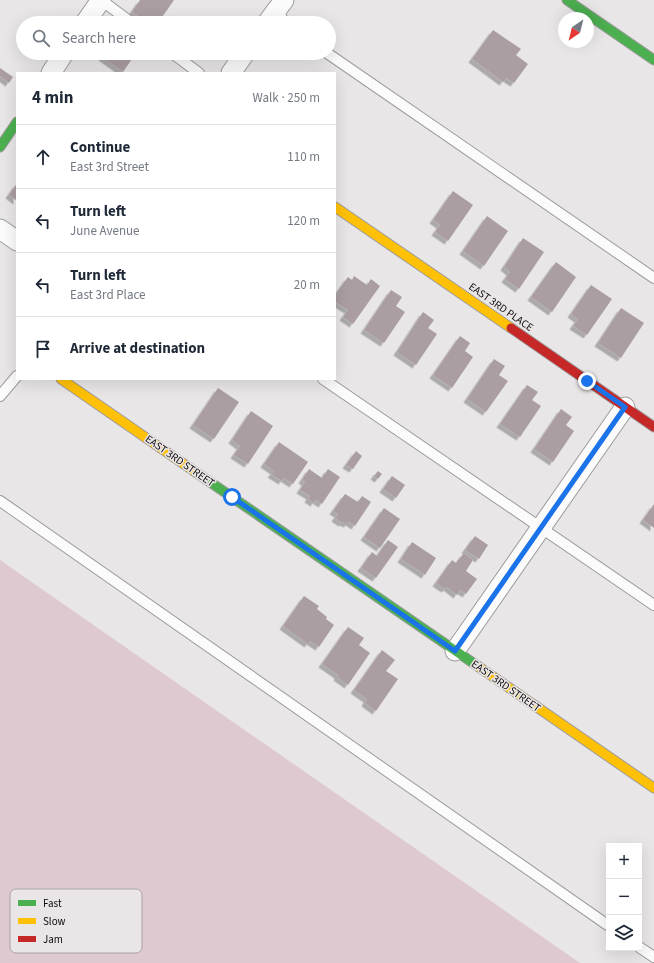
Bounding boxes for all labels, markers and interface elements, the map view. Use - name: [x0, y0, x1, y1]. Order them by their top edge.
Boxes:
- north arrow: [558, 12, 594, 48]
- search box: [16, 16, 336, 60]
- icon: search: [30, 27, 52, 49]
- text: Search here: [62, 28, 136, 49]
- text: 4 min: [32, 86, 73, 110]
- text: Walk · 250 m: [252, 89, 320, 107]
- text: Continue: [70, 137, 130, 158]
- icon: ahead: [32, 146, 54, 168]
- text: 110 m: [287, 148, 320, 166]
- text: East 3rd Street: [70, 158, 149, 176]
- text: Turn left: [70, 201, 126, 222]
- icon: left: [32, 210, 54, 232]
- text: 120 m: [287, 212, 320, 230]
- text: June Avenue: [70, 222, 140, 240]
- text: Turn left: [70, 265, 126, 286]
- icon: left: [32, 274, 54, 296]
- text: 20 m: [294, 276, 320, 294]
- street label: EAST 3RD PLACE: [466, 279, 536, 335]
- text: East 3rd Place: [70, 286, 146, 304]
- icon: arrive: [32, 338, 54, 360]
- text: Arrive at destination: [70, 338, 205, 359]
- route end: [578, 372, 596, 390]
- street label: EAST 3RD STREET: [142, 431, 218, 491]
- route start: [223, 488, 241, 506]
- street label: EAST 3RD STREET: [468, 656, 544, 716]
- map controls: [606, 843, 642, 951]
- button: +: [606, 843, 642, 879]
- button: −: [606, 879, 642, 915]
- legend: [10, 889, 142, 953]
- text: Fast: [43, 896, 62, 911]
- text: Slow: [43, 914, 66, 929]
- button: layers: [606, 915, 642, 951]
- text: Jam: [43, 932, 63, 947]

